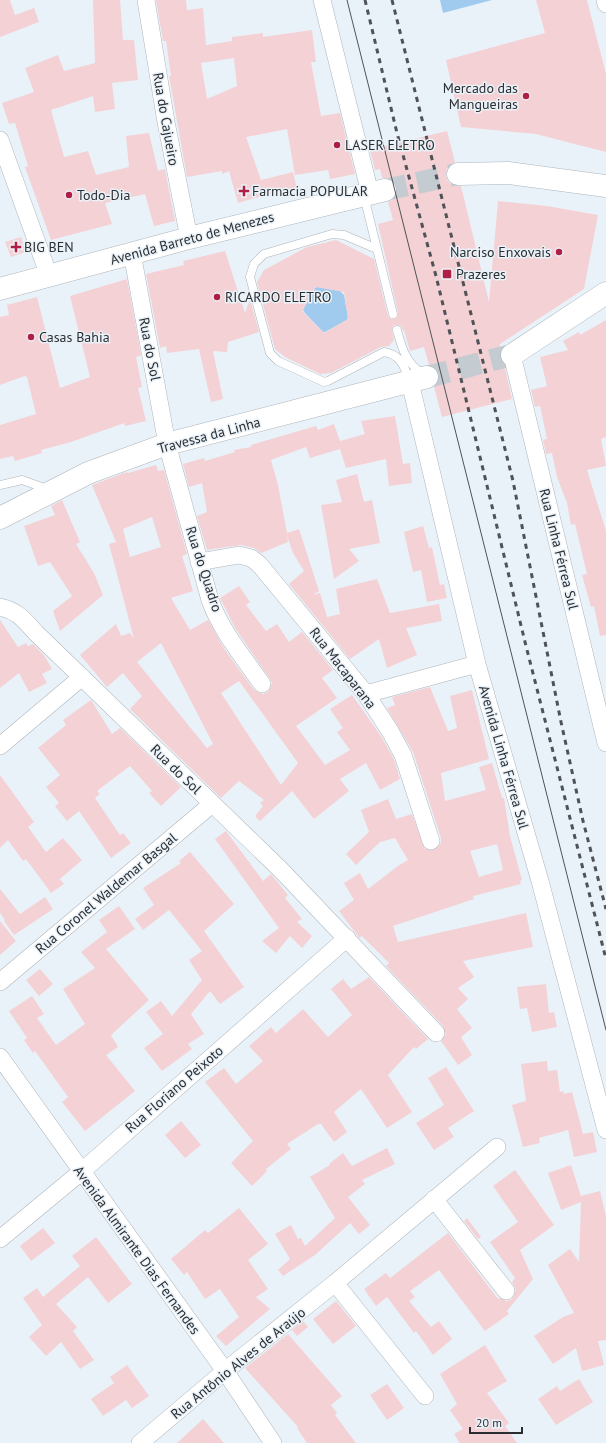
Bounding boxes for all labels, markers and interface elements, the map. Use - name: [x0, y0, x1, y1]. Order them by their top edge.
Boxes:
- street label: Rua do Cajueiro: [149, 71, 183, 167]
- place label: Mercado das Mangueiras: [443, 79, 518, 113]
- marker: Mercado das Mangueiras: [521, 91, 531, 101]
- place label: LASER ELETRO: [345, 136, 435, 154]
- marker: LASER ELETRO: [332, 140, 342, 150]
- place label: Farmacia POPULAR: [252, 182, 368, 200]
- place label: Todo-Dia: [77, 186, 130, 204]
- marker: Farmacia POPULAR: [239, 186, 249, 196]
- marker: Todo-Dia: [64, 190, 74, 200]
- street label: Avenida Barreto de Menezes: [108, 207, 276, 269]
- place label: BIG BEN: [24, 238, 74, 256]
- marker: BIG BEN: [11, 242, 21, 252]
- place label: Narciso Enxovais: [450, 243, 551, 261]
- marker: Narciso Enxovais: [554, 247, 564, 257]
- place label: Prazeres: [456, 265, 506, 283]
- marker: Prazeres: [441, 268, 453, 280]
- place label: RICARDO ELETRO: [225, 288, 331, 306]
- marker: RICARDO ELETRO: [212, 292, 222, 302]
- street label: Rua do Sol: [135, 316, 165, 382]
- place label: Casas Bahia: [39, 328, 110, 346]
- marker: Casas Bahia: [26, 332, 36, 342]
- street label: Travessa da Linha: [156, 413, 262, 457]
- street label: Rua Linha Férrea Sul: [535, 487, 583, 611]
- street label: Rua do Quadro: [182, 524, 226, 614]
- street label: Rua Macaparana: [306, 624, 380, 712]
- street label: Avenida Linha Férrea Sul: [475, 683, 533, 831]
- street label: Rua do Sol: [147, 740, 205, 798]
- street label: Rua Coronel Waldemar Basgal: [32, 829, 180, 957]
- street label: Rua Floriano Peixoto: [121, 1041, 227, 1137]
- street label: Avenida Almirante Dias Fernandes: [70, 1162, 204, 1338]
- street label: Rua Antônio Alves de Araújo: [167, 1303, 309, 1423]
- scale bar: [470, 1409, 522, 1435]
- text: 20 m: [476, 1415, 502, 1430]

